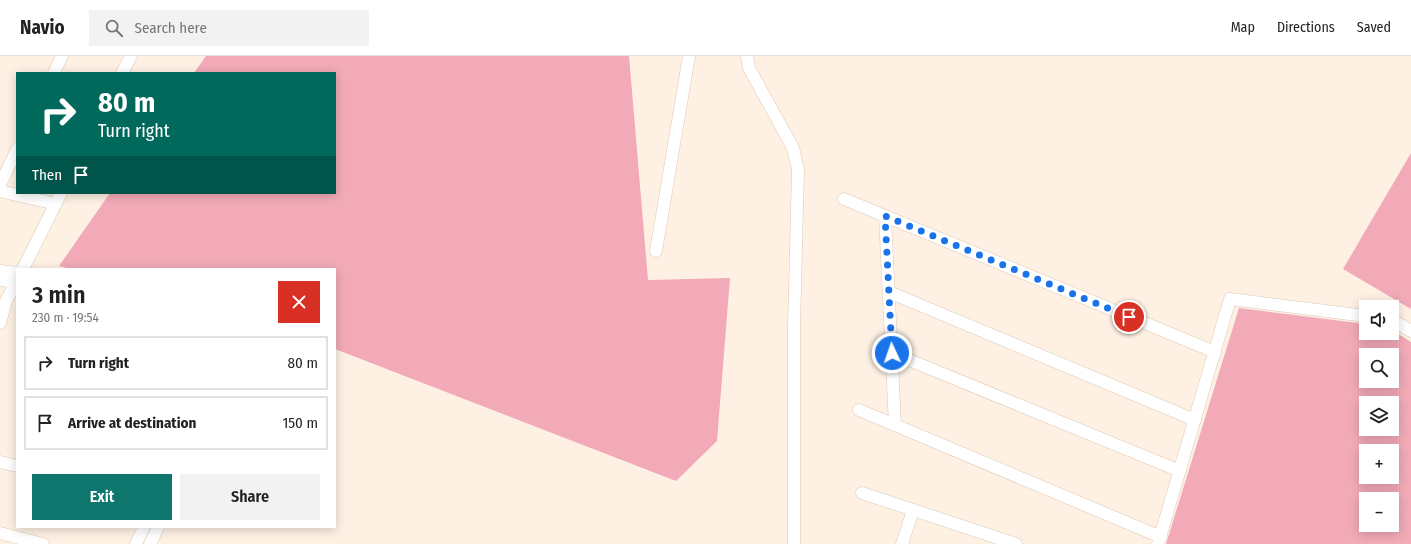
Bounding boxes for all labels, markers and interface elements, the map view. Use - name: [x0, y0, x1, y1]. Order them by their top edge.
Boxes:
- search box: [89, 10, 369, 46]
- text: Navio: [20, 16, 65, 39]
- icon: search: [103, 17, 125, 39]
- text: Search here: [135, 19, 207, 37]
- text: Map: [1231, 19, 1255, 36]
- text: Directions: [1277, 19, 1335, 36]
- text: Saved: [1357, 19, 1391, 36]
- text: 80 m: [98, 86, 155, 119]
- icon: right: [32, 88, 84, 140]
- text: Turn right: [98, 120, 170, 142]
- icon: arrive: [70, 164, 92, 186]
- text: Then: [32, 166, 62, 184]
- text: 3 min: [32, 281, 86, 309]
- button: close: [278, 281, 320, 323]
- pin: [1112, 300, 1146, 334]
- map controls: [1359, 300, 1399, 532]
- button: sound: [1359, 300, 1399, 340]
- icon: arrive: [1118, 306, 1140, 328]
- text: 230 m · 19:54: [32, 310, 99, 325]
- position arrow: [871, 332, 913, 374]
- button: search: [1359, 348, 1399, 388]
- icon: right: [34, 352, 56, 374]
- text: Turn right: [68, 354, 129, 372]
- text: 80 m: [288, 354, 318, 372]
- button: layers: [1359, 396, 1399, 436]
- icon: arrive: [34, 412, 56, 434]
- text: Arrive at destination: [68, 414, 196, 432]
- text: 150 m: [282, 414, 318, 432]
- button: +: [1359, 444, 1399, 484]
- button: Exit: [32, 474, 172, 520]
- button: Share: [180, 474, 320, 520]
- button: −: [1359, 492, 1399, 532]

